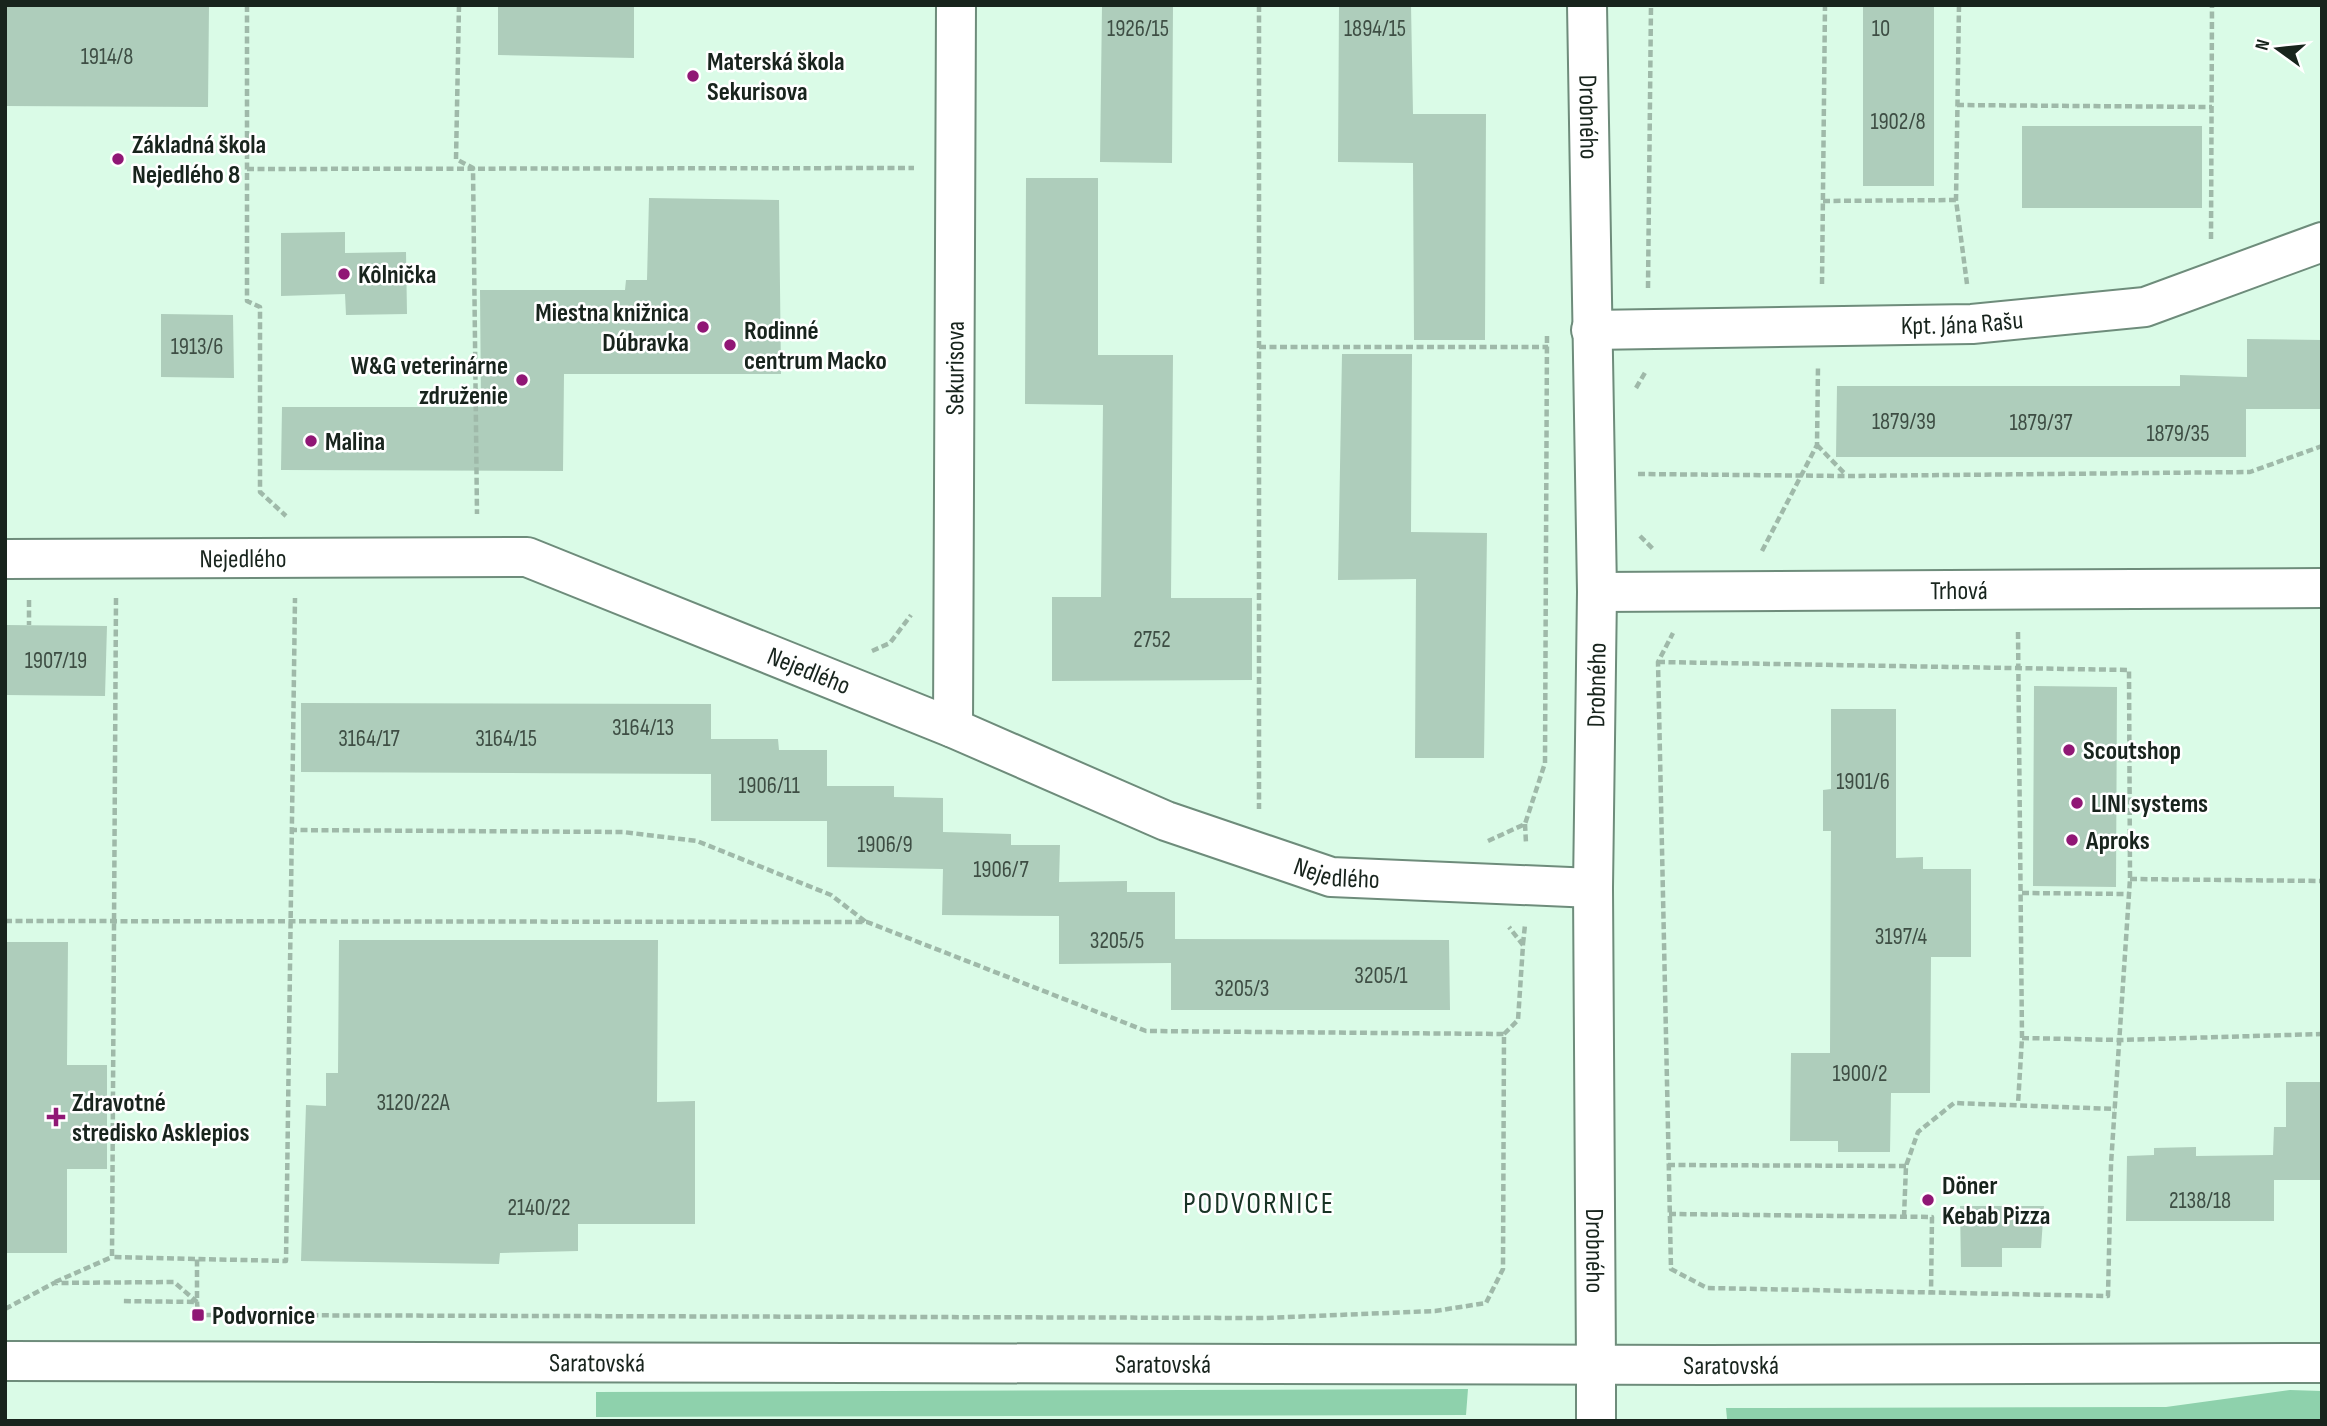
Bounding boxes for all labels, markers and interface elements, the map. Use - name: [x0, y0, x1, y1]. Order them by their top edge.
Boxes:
- north arrow: [2243, 14, 2313, 84]
- house number: 1926/15: [1107, 15, 1169, 43]
- house number: 1894/15: [1344, 15, 1406, 43]
- house number: 10: [1872, 15, 1890, 43]
- text: N: [2251, 37, 2275, 53]
- house number: 1914/8: [81, 43, 133, 71]
- place label: Materská škola Sekurisova: [707, 47, 845, 108]
- marker: Materská škola Sekurisova: [685, 68, 701, 84]
- street label: Drobného: [1571, 74, 1604, 160]
- house number: 1902/8: [1870, 108, 1926, 136]
- place label: Základná škola Nejedlého 8: [132, 130, 266, 191]
- marker: Základná škola Nejedlého 8: [110, 151, 126, 167]
- place label: Kôlnička: [358, 260, 436, 291]
- marker: Kôlnička: [336, 266, 352, 282]
- place label: Miestna knižnica Dúbravka: [535, 298, 689, 359]
- street label: Kpt. Jána Rašu: [1901, 305, 2025, 342]
- place label: Rodinné centrum Macko: [744, 316, 887, 377]
- marker: Miestna knižnica Dúbravka: [695, 319, 711, 335]
- street label: Sekurisova: [940, 321, 972, 415]
- house number: 1913/6: [171, 333, 223, 361]
- marker: Rodinné centrum Macko: [722, 337, 738, 353]
- place label: W&G veterinárne združenie: [351, 351, 508, 412]
- marker: W&G veterinárne združenie: [514, 372, 530, 388]
- house number: 1879/39: [1872, 408, 1936, 436]
- house number: 1879/37: [2010, 409, 2072, 437]
- house number: 1879/35: [2147, 420, 2209, 448]
- place label: Malina: [325, 427, 385, 458]
- marker: Malina: [303, 433, 319, 449]
- street label: Nejedlého: [199, 544, 287, 575]
- street label: Trhová: [1930, 576, 1988, 607]
- house number: 2752: [1133, 626, 1171, 654]
- street label: Nejedlého: [762, 641, 855, 702]
- street label: Drobného: [1581, 642, 1614, 728]
- house number: 1907/19: [25, 647, 87, 675]
- house number: 3164/13: [612, 714, 674, 742]
- house number: 3164/17: [338, 725, 400, 753]
- house number: 3164/15: [475, 725, 537, 753]
- place label: Scoutshop: [2083, 736, 2181, 767]
- marker: Scoutshop: [2061, 742, 2077, 758]
- house number: 1901/6: [1836, 768, 1890, 796]
- house number: 1906/11: [738, 772, 800, 800]
- place label: LINI systems: [2091, 789, 2208, 820]
- marker: LINI systems: [2069, 795, 2085, 811]
- place label: Aproks: [2085, 826, 2150, 857]
- house number: 1906/9: [857, 831, 913, 859]
- marker: Aproks: [2064, 832, 2080, 848]
- street label: Nejedlého: [1289, 851, 1380, 896]
- house number: 1906/7: [973, 856, 1029, 884]
- house number: 3197/4: [1875, 923, 1928, 951]
- house number: 3205/5: [1090, 927, 1144, 955]
- house number: 3205/1: [1354, 962, 1408, 990]
- house number: 3205/3: [1215, 975, 1269, 1003]
- house number: 1900/2: [1833, 1060, 1887, 1088]
- place label: Zdravotné stredisko Asklepios: [72, 1088, 250, 1149]
- house number: 3120/22A: [376, 1089, 450, 1117]
- marker: Zdravotné stredisko Asklepios: [46, 1107, 66, 1127]
- place label: Döner Kebab Pizza: [1942, 1171, 2050, 1232]
- district label: PODVORNICE: [1183, 1186, 1335, 1222]
- house number: 2138/18: [2169, 1187, 2231, 1215]
- marker: Döner Kebab Pizza: [1920, 1192, 1936, 1208]
- house number: 2140/22: [507, 1194, 571, 1222]
- street label: Drobného: [1578, 1208, 1610, 1293]
- place label: Podvornice: [212, 1301, 315, 1332]
- marker: Podvornice: [190, 1307, 206, 1323]
- street label: Saratovská: [549, 1348, 645, 1380]
- street label: Saratovská: [1115, 1350, 1211, 1381]
- street label: Saratovská: [1683, 1351, 1779, 1382]

